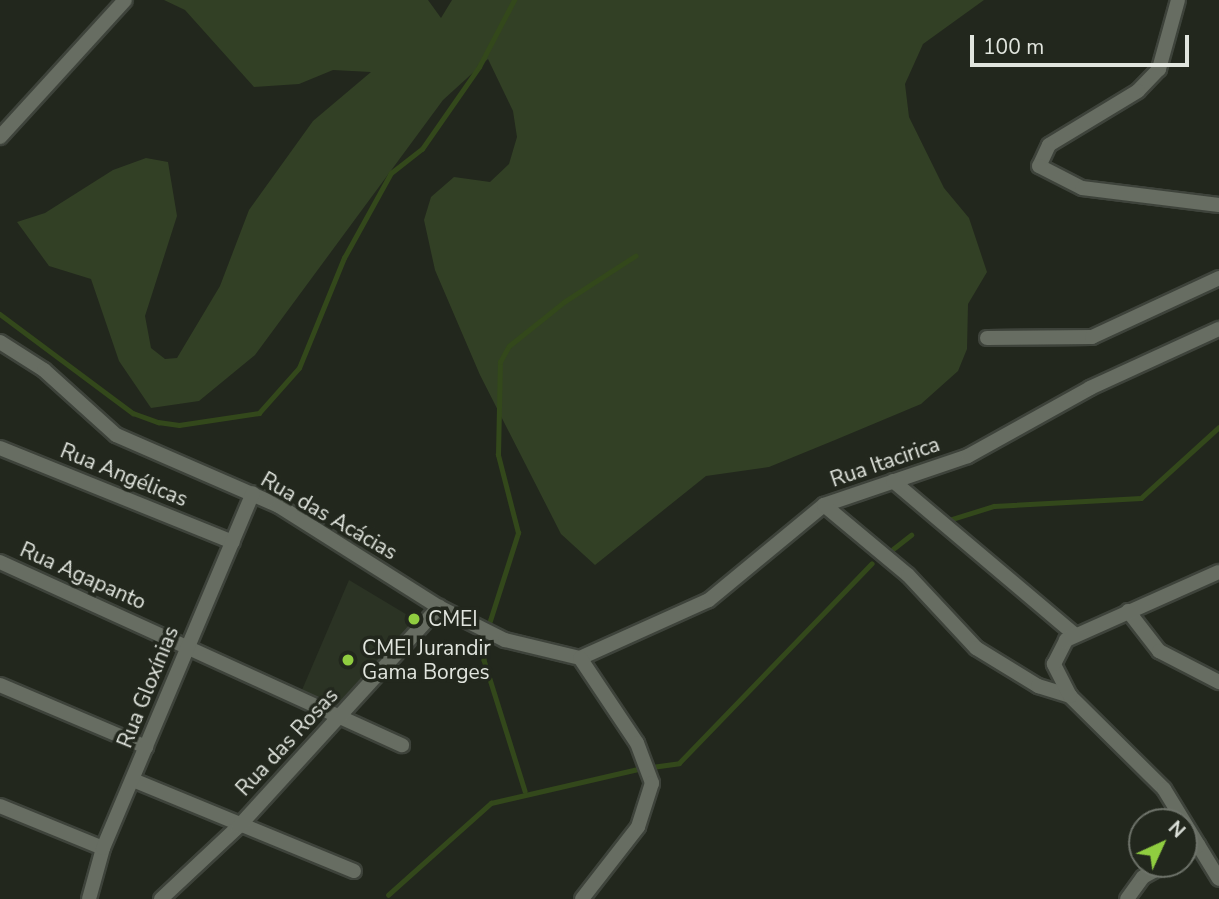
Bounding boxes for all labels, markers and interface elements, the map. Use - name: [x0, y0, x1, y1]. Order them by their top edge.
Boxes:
- scale bar: [974, 21, 1193, 65]
- text: 100 m: [983, 33, 1044, 61]
- street label: Rua Itacirica: [827, 432, 943, 492]
- street label: Rua Angélicas: [57, 438, 191, 512]
- street label: Rua das Acácias: [256, 467, 402, 565]
- street label: Rua Agapanto: [16, 537, 150, 615]
- place label: CMEI: [428, 606, 478, 632]
- marker: CMEI: [406, 611, 422, 627]
- street label: Rua Gloxínias: [112, 622, 184, 752]
- place label: CMEI Jurandir Gama Borges: [362, 635, 491, 685]
- marker: CMEI Jurandir Gama Borges: [340, 652, 356, 668]
- street label: Rua das Rosas: [231, 683, 343, 801]
- north arrow: [1128, 808, 1198, 878]
- text: N: [1162, 815, 1191, 844]

